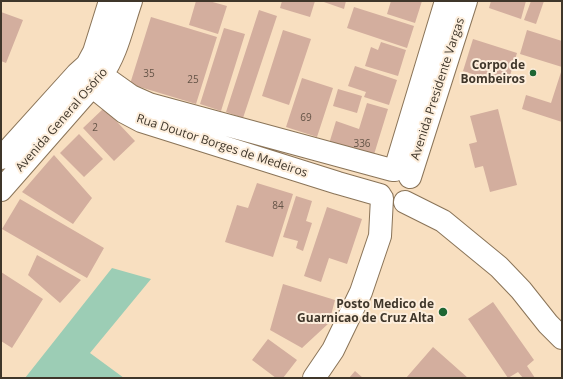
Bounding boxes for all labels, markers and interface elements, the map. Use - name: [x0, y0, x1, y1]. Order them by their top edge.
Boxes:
- street label: Avenida Presidente Vargas: [408, 16, 468, 162]
- place label: Corpo de Bombeiros: [461, 59, 525, 87]
- street label: Avenida General Osório: [13, 65, 111, 175]
- house number: 35: [143, 68, 155, 80]
- marker: Corpo de Bombeiros: [528, 68, 538, 78]
- house number: 25: [187, 74, 199, 86]
- street label: Rua Doutor Borges de Medeiros: [135, 111, 309, 181]
- house number: 69: [300, 112, 312, 124]
- house number: 2: [92, 122, 98, 134]
- house number: 336: [353, 138, 371, 150]
- house number: 84: [272, 200, 284, 212]
- place label: Posto Medico de Guarnicao de Cruz Alta: [297, 298, 434, 326]
- marker: Posto Medico de Guarnicao de Cruz Alta: [437, 306, 449, 318]

